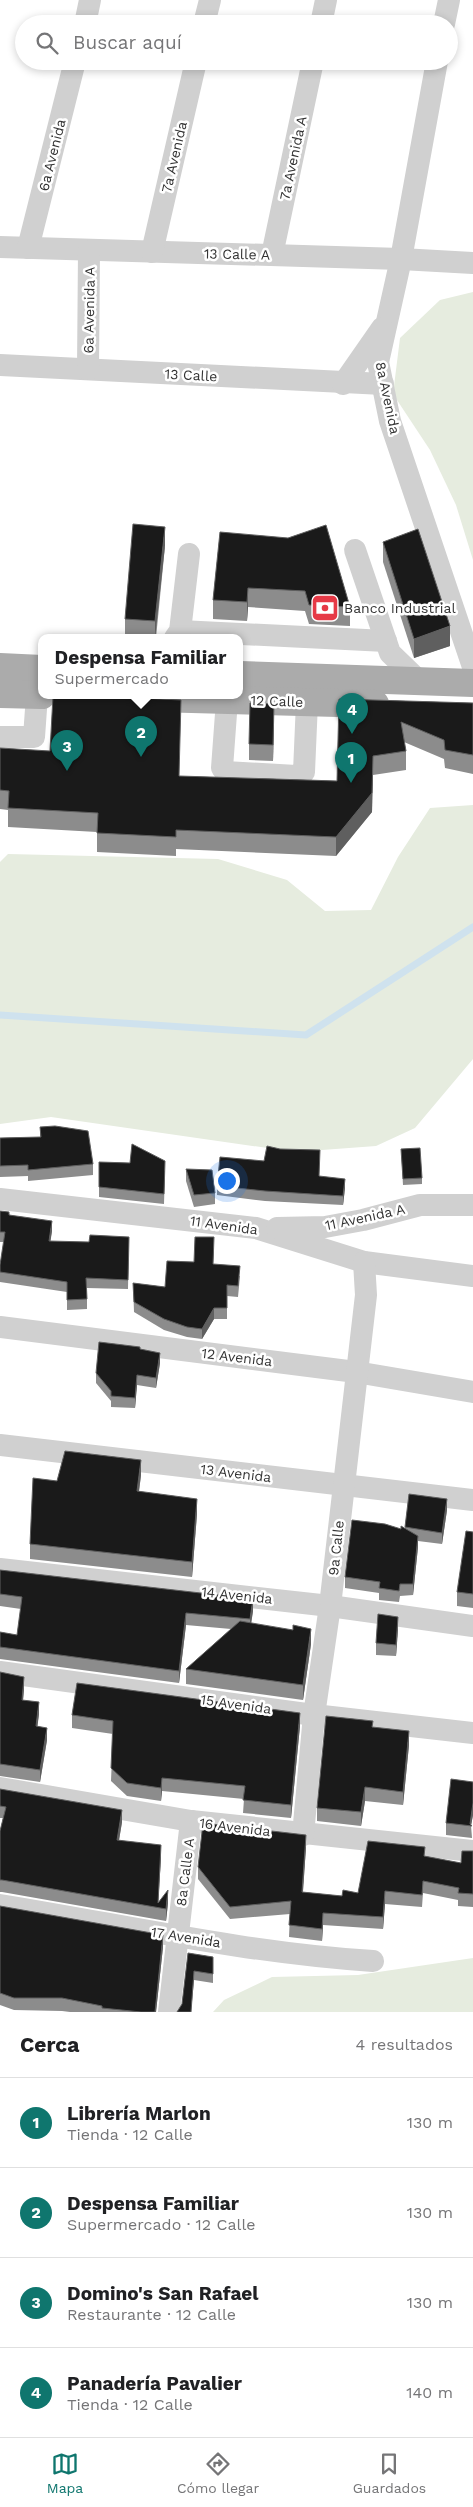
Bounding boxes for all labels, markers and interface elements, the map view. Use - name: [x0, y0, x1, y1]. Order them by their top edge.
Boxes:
- search box: [15, 15, 458, 70]
- icon: search: [33, 29, 61, 57]
- text: Buscar aquí: [73, 31, 182, 54]
- street label: 7a Avenida A: [276, 114, 310, 202]
- street label: 6a Avenida: [35, 117, 69, 193]
- street label: 7a Avenida: [158, 120, 190, 194]
- street label: 13 Calle A: [204, 245, 270, 263]
- street label: 6a Avenida A: [80, 267, 98, 353]
- street label: 8a Avenida: [373, 360, 403, 436]
- street label: 13 Calle: [164, 366, 218, 384]
- bank icon: Banco Industrial: [310, 593, 340, 623]
- place label: Banco Industrial: [344, 600, 457, 616]
- popup: [38, 634, 243, 699]
- text: Despensa Familiar: [55, 646, 226, 669]
- text: Supermercado: [55, 669, 169, 688]
- street label: 12 Calle: [250, 692, 304, 710]
- pin: 4: [336, 693, 368, 734]
- pin: 2: [125, 716, 157, 757]
- pin: 3: [51, 730, 83, 771]
- pin: 1: [335, 742, 367, 783]
- your location: [214, 1168, 240, 1194]
- street label: 11 Avenida A: [323, 1201, 407, 1233]
- street label: 11 Avenida: [189, 1212, 259, 1238]
- street label: 12 Avenida: [201, 1345, 273, 1369]
- street label: 13 Avenida: [200, 1461, 272, 1485]
- street label: 9a Calle: [325, 1520, 347, 1576]
- street label: 14 Avenida: [201, 1583, 273, 1607]
- street label: 15 Avenida: [200, 1691, 272, 1717]
- street label: 16 Avenida: [199, 1815, 271, 1839]
- street label: 8a Calle A: [173, 1837, 197, 1907]
- street label: 17 Avenida: [150, 1924, 222, 1950]
- text: Cerca: [20, 2032, 79, 2057]
- text: 4 resultados: [356, 2035, 453, 2054]
- text: Librería Marlon: [67, 2102, 211, 2125]
- text: 1: [33, 2113, 39, 2132]
- text: 130 m: [407, 2113, 453, 2132]
- text: Tienda · 12 Calle: [67, 2125, 193, 2144]
- text: Despensa Familiar: [67, 2192, 239, 2215]
- text: 2: [31, 2203, 41, 2222]
- text: 130 m: [407, 2203, 453, 2222]
- text: Supermercado · 12 Calle: [67, 2215, 256, 2234]
- text: Domino's San Rafael: [67, 2282, 259, 2305]
- text: 3: [31, 2293, 41, 2312]
- text: 130 m: [407, 2293, 453, 2312]
- text: Restaurante · 12 Calle: [67, 2305, 236, 2324]
- text: Panadería Pavalier: [67, 2372, 242, 2395]
- text: 4: [31, 2383, 41, 2402]
- text: 140 m: [406, 2383, 453, 2402]
- text: Tienda · 12 Calle: [67, 2395, 193, 2414]
- tab: Mapa: [47, 2450, 83, 2496]
- tab: Cómo llegar: [177, 2450, 259, 2496]
- tab: Guardados: [353, 2450, 426, 2496]

